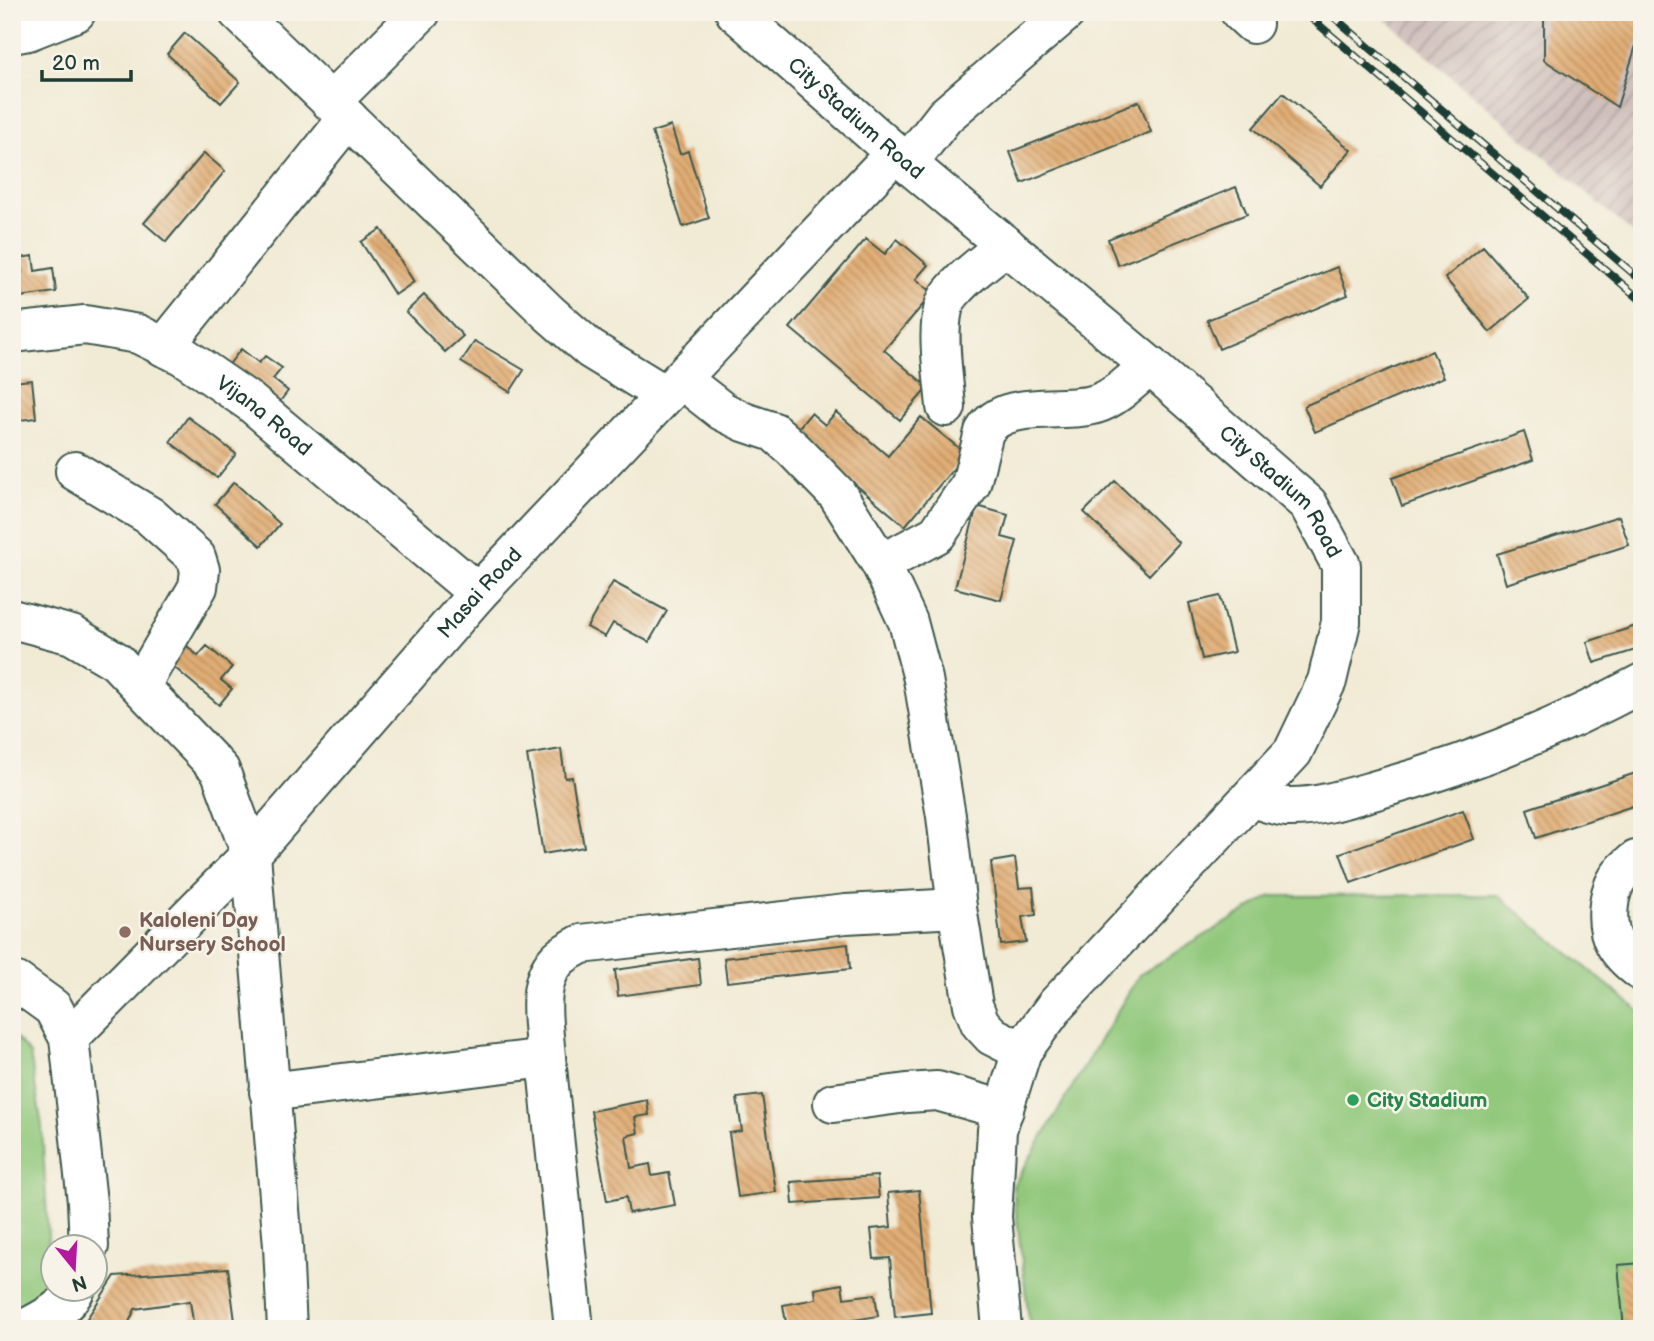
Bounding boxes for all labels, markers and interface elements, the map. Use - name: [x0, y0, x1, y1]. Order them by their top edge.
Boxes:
- scale bar: [42, 38, 131, 82]
- text: 20 m: [52, 51, 100, 76]
- street label: City Stadium Road: [783, 52, 929, 184]
- street label: Vijana Road: [212, 370, 317, 461]
- street label: City Stadium Road: [1214, 420, 1347, 562]
- street label: Masai Road: [432, 542, 527, 643]
- place label: Kaloleni Day Nursery School: [139, 908, 286, 957]
- marker: Kaloleni Day Nursery School: [117, 924, 133, 940]
- place label: City Stadium: [1367, 1088, 1487, 1113]
- marker: City Stadium: [1345, 1092, 1361, 1108]
- north arrow: [38, 1232, 108, 1302]
- text: N: [68, 1270, 89, 1296]

